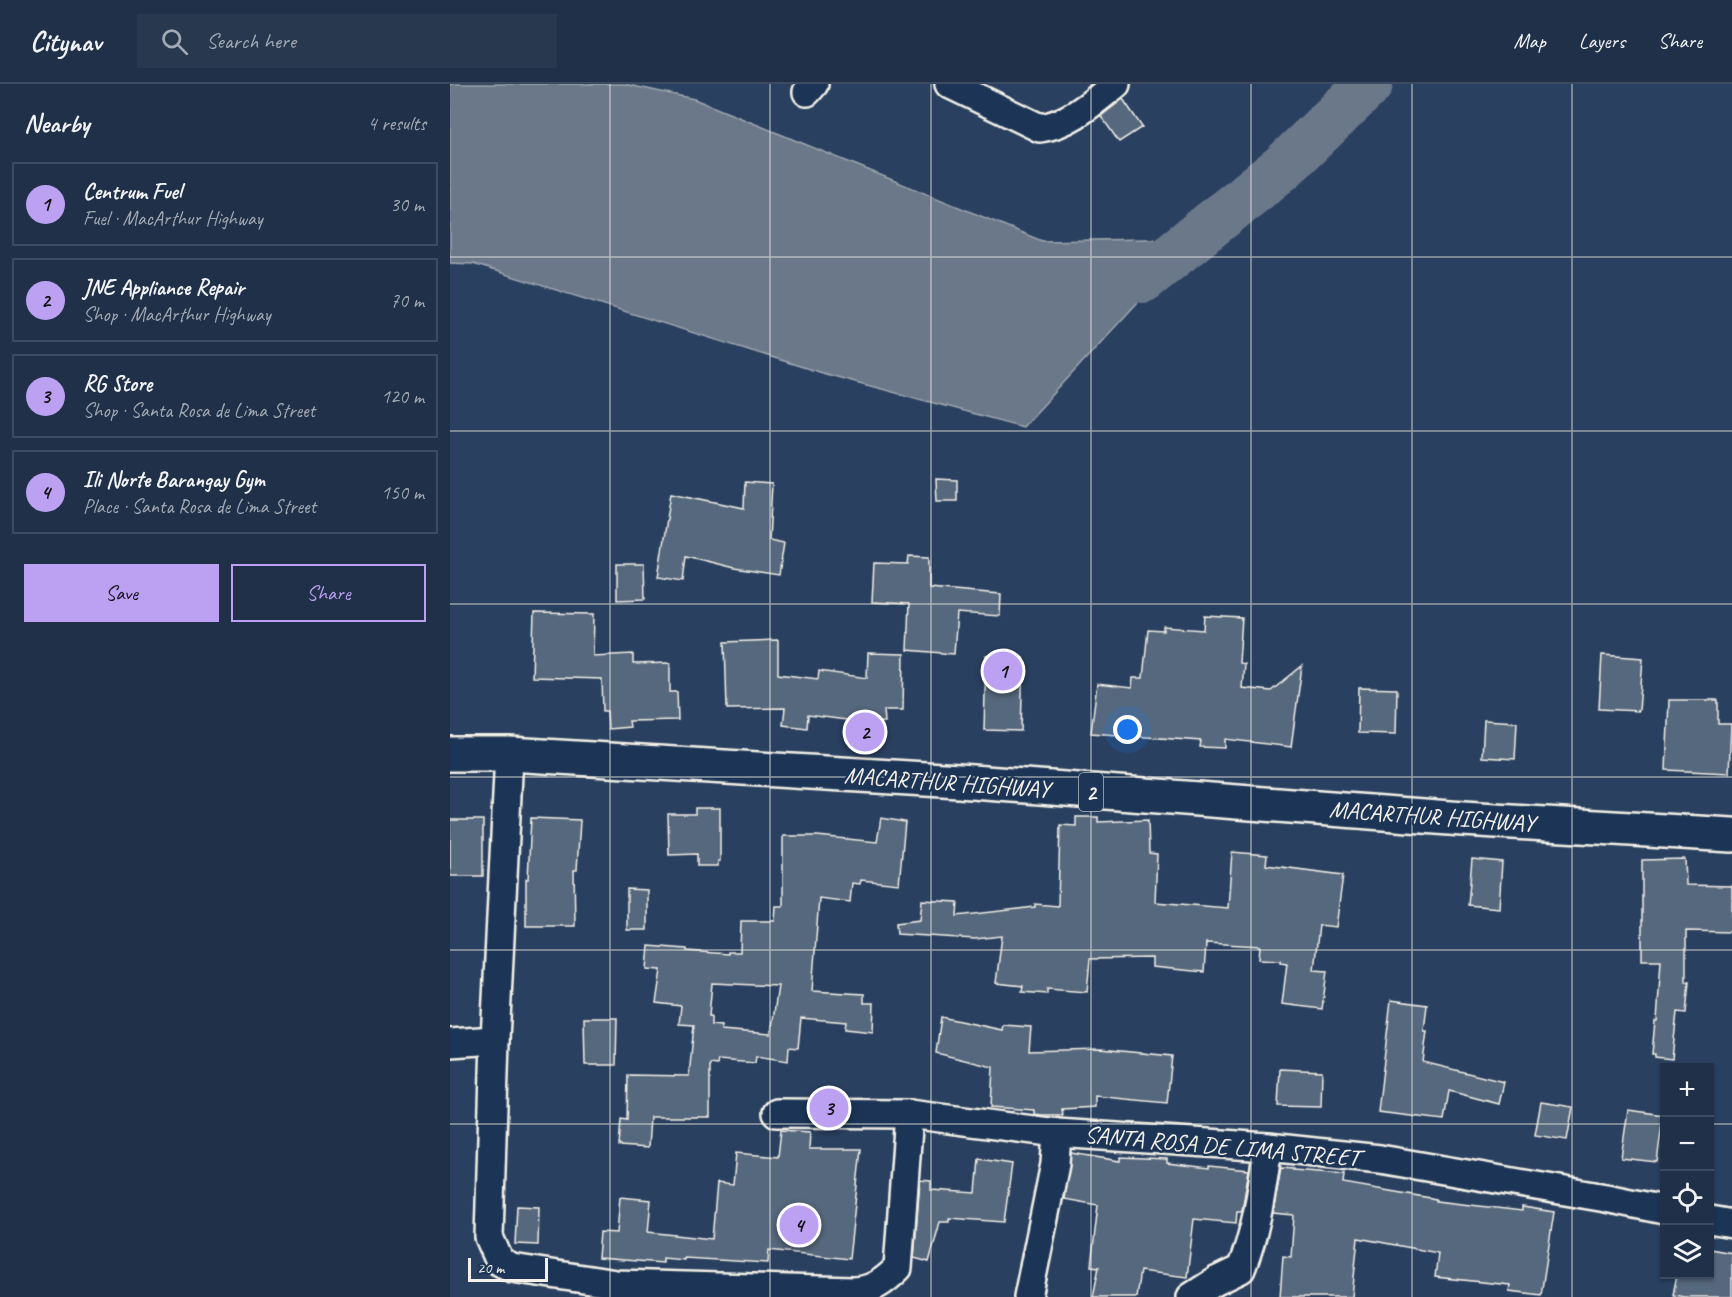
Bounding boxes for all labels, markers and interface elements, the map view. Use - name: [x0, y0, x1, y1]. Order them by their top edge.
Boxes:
- search box: [137, 14, 557, 68]
- text: Citynav: [30, 24, 101, 59]
- icon: search: [158, 25, 191, 58]
- text: Search here: [206, 27, 296, 55]
- text: Map: [1513, 28, 1546, 54]
- text: Layers: [1579, 28, 1625, 54]
- text: Share: [1658, 28, 1702, 54]
- text: Nearby: [24, 107, 89, 140]
- text: 4 results: [367, 111, 426, 136]
- text: Centrum Fuel: [83, 178, 182, 206]
- text: 1: [41, 192, 50, 217]
- text: 30 m: [390, 192, 424, 217]
- text: Fuel · MacArthur Highway: [83, 206, 263, 231]
- text: JNE Appliance Repair: [83, 274, 244, 302]
- text: 2: [41, 288, 50, 313]
- text: 70 m: [390, 288, 424, 313]
- text: Shop · MacArthur Highway: [83, 302, 271, 327]
- text: RG Store: [83, 370, 152, 398]
- text: 3: [41, 384, 50, 409]
- text: 120 m: [381, 384, 424, 409]
- text: Shop · Santa Rosa de Lima Street: [83, 398, 315, 423]
- text: Ili Norte Barangay Gym: [83, 466, 265, 494]
- text: 4: [41, 480, 50, 505]
- text: 150 m: [381, 480, 424, 505]
- text: Place · Santa Rosa de Lima Street: [83, 494, 316, 519]
- button: Save: [24, 564, 219, 622]
- button: Share: [231, 564, 426, 622]
- pin: 1: [984, 648, 1022, 694]
- pin: 2: [846, 710, 884, 754]
- your location: [1113, 715, 1142, 744]
- street label: MACARTHUR HIGHWAY: [843, 760, 1055, 804]
- road number: 2: [1079, 773, 1103, 811]
- street label: MACARTHUR HIGHWAY: [1328, 794, 1540, 838]
- map controls: [1660, 1063, 1714, 1279]
- button: +: [1660, 1063, 1714, 1117]
- pin: 3: [810, 1086, 848, 1130]
- button: −: [1660, 1117, 1714, 1171]
- street label: SANTA ROSA DE LIMA STREET: [1083, 1119, 1367, 1173]
- button: locate: [1660, 1171, 1714, 1225]
- pin: 4: [780, 1202, 818, 1248]
- button: layers: [1660, 1225, 1714, 1279]
- scale bar: [468, 1255, 548, 1282]
- text: 20 m: [477, 1258, 504, 1278]

